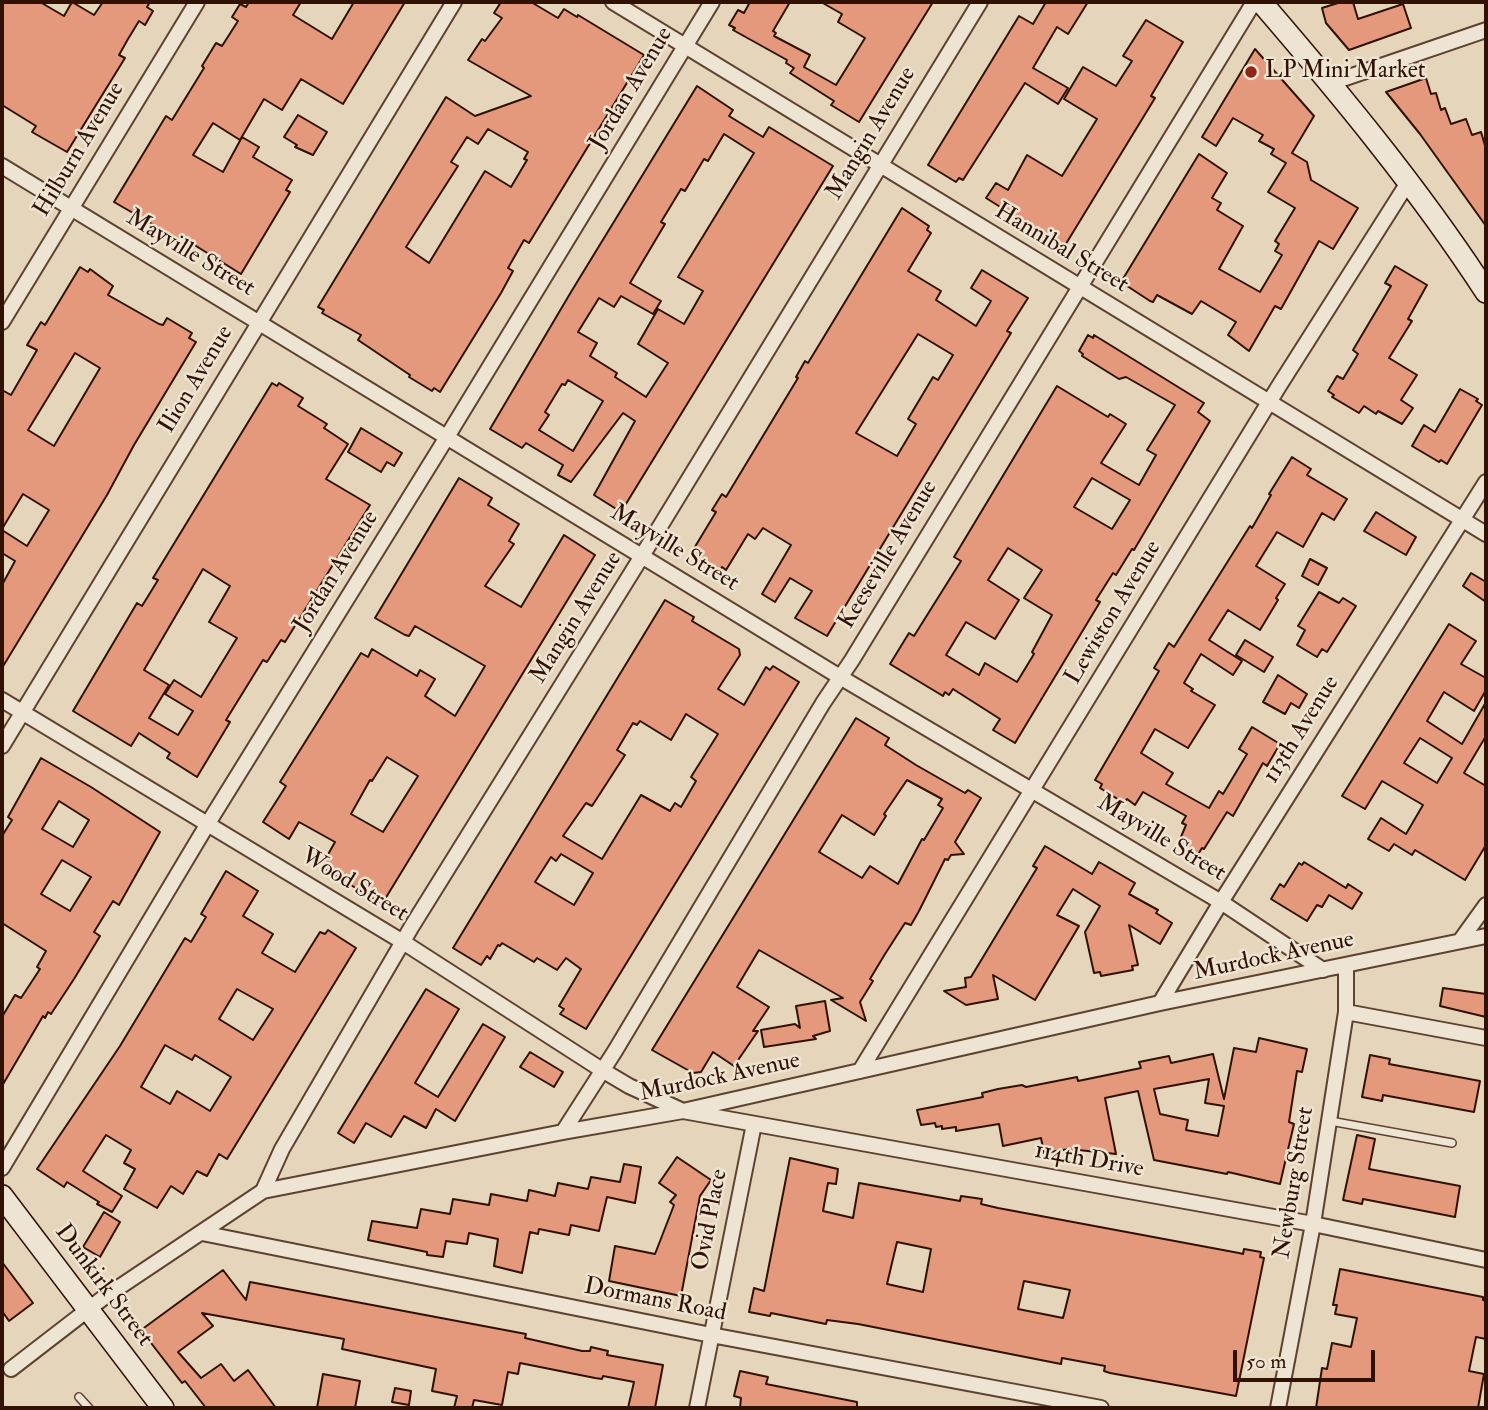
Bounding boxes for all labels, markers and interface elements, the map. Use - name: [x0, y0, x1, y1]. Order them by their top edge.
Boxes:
- street label: Jordan Avenue: [584, 22, 680, 156]
- place label: LP Mini Market: [1265, 58, 1426, 86]
- street label: Mangin Avenue: [821, 62, 923, 206]
- marker: LP Mini Market: [1243, 64, 1259, 80]
- street label: Hilburn Avenue: [29, 77, 131, 223]
- street label: Hannibal Street: [989, 198, 1133, 300]
- street label: Mayville Street: [120, 204, 260, 304]
- street label: Ilion Avenue: [154, 321, 240, 439]
- street label: Keeseville Avenue: [833, 475, 945, 635]
- street label: Mayville Street: [604, 499, 744, 599]
- street label: Jordan Avenue: [288, 506, 386, 638]
- street label: Lewiston Avenue: [1060, 536, 1168, 690]
- street label: Mangin Avenue: [525, 547, 629, 689]
- street label: 113th Avenue: [1258, 671, 1346, 789]
- street label: Mayville Street: [1091, 789, 1231, 889]
- street label: Wood Street: [295, 843, 413, 929]
- street label: Murdock Avenue: [1191, 926, 1357, 988]
- street label: Murdock Avenue: [637, 1047, 803, 1109]
- street label: Newburg Street: [1269, 1105, 1321, 1261]
- street label: 114th Drive: [1032, 1137, 1146, 1185]
- street label: Ovid Place: [687, 1167, 735, 1273]
- street label: Dunkirk Street: [48, 1219, 158, 1353]
- street label: Dormans Road: [581, 1273, 729, 1329]
- scale bar: [1236, 1336, 1378, 1380]
- text: 50 m: [1246, 1348, 1287, 1375]

